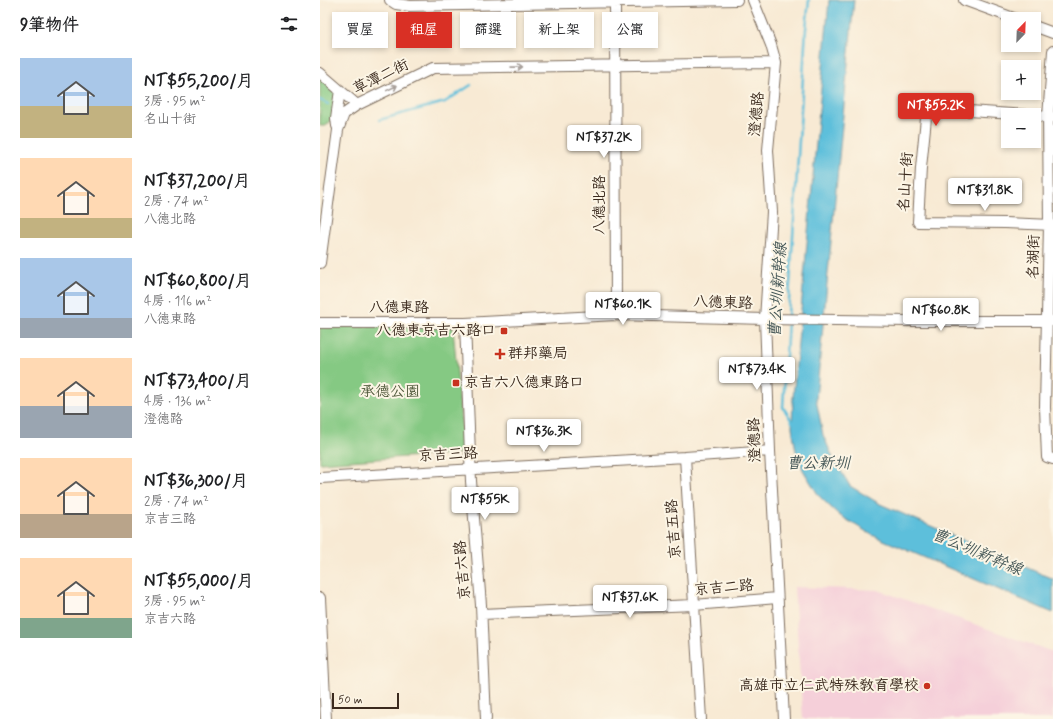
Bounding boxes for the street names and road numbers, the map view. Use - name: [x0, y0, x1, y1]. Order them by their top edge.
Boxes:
- street label: 草潭二街: [350, 55, 412, 99]
- street label: 澄德路: [745, 91, 769, 137]
- street label: 名山十街: [894, 151, 918, 213]
- street label: 八德北路: [590, 175, 610, 235]
- street label: 名湖街: [1024, 234, 1044, 280]
- street label: 八德東路: [693, 292, 753, 314]
- street label: 八德東路: [369, 298, 429, 318]
- street label: 澄德路: [744, 417, 766, 463]
- street label: 京吉三路: [418, 443, 478, 467]
- street label: 京吉五路: [662, 498, 686, 560]
- street label: 京吉六路: [450, 539, 476, 601]
- street label: 京吉二路: [693, 575, 755, 601]

